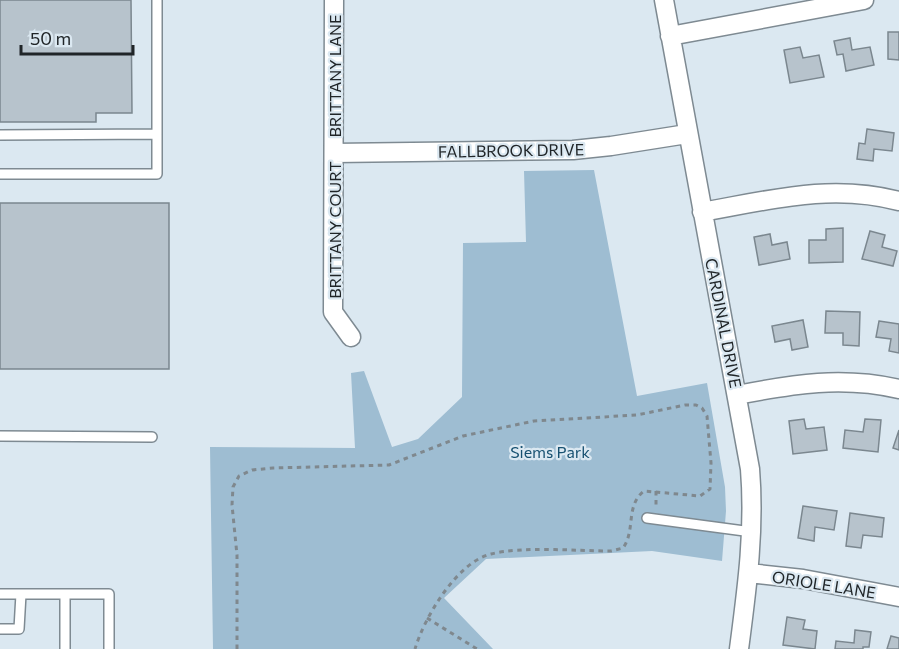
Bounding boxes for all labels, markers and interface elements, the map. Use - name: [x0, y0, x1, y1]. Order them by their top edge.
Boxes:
- street label: BRITTANY LANE: [325, 15, 344, 138]
- scale bar: [21, 18, 134, 56]
- text: 50 m: [30, 27, 71, 49]
- street label: FALLBROOK DRIVE: [438, 139, 584, 161]
- street label: BRITTANY COURT: [325, 161, 344, 299]
- street label: CARDINAL DRIVE: [702, 257, 746, 389]
- park label: Siems Park: [510, 442, 590, 461]
- street label: ORIOLE LANE: [771, 566, 877, 602]

